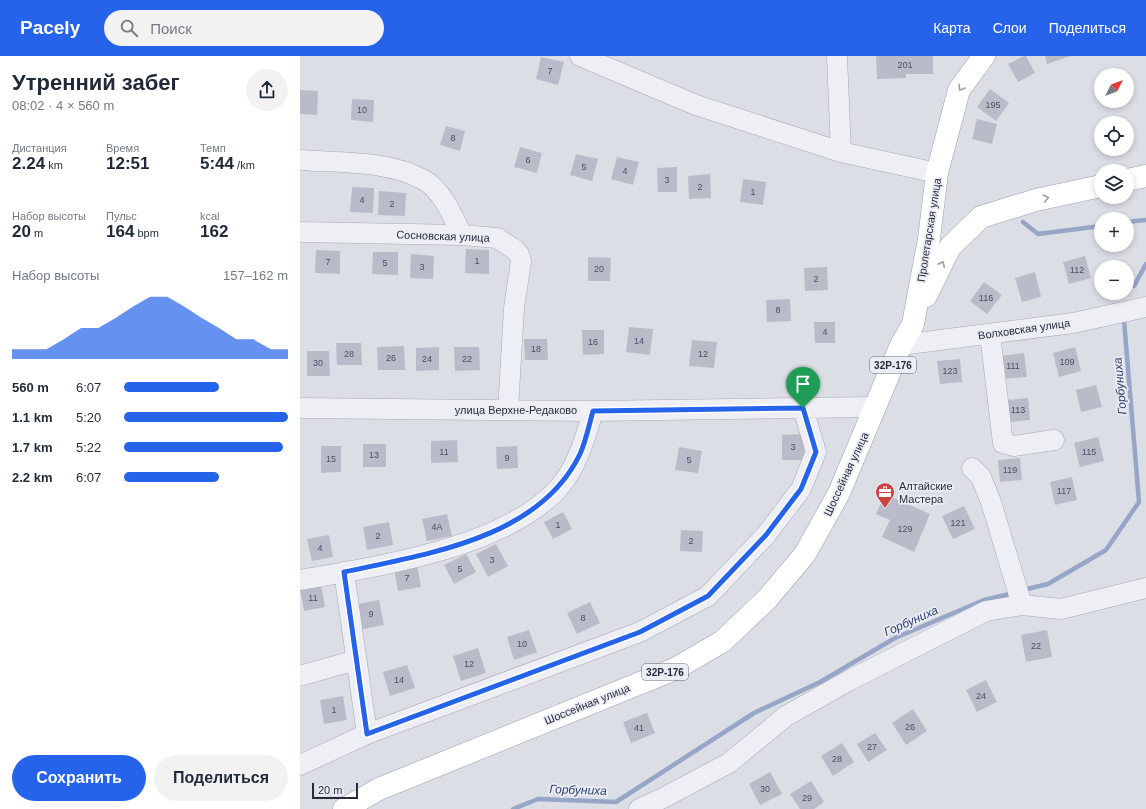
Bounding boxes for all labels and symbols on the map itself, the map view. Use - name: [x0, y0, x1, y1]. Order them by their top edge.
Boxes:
- house number: 201: [897, 60, 913, 70]
- house number: 7: [547, 66, 553, 76]
- north arrow: [1094, 68, 1134, 108]
- one-way arrow: [959, 84, 966, 91]
- house number: 195: [985, 100, 1001, 110]
- house number: 10: [357, 105, 367, 115]
- house number: 8: [450, 133, 456, 143]
- house number: 6: [525, 155, 531, 165]
- house number: 5: [581, 162, 587, 172]
- house number: 4: [622, 166, 628, 176]
- house number: 3: [664, 175, 670, 185]
- street label: Пролетарская улица: [915, 176, 943, 283]
- house number: 2: [697, 182, 703, 192]
- house number: 1: [750, 187, 756, 197]
- one-way arrow: [1043, 194, 1050, 203]
- house number: 4: [359, 195, 365, 205]
- house number: 2: [389, 199, 395, 209]
- street label: Сосновская улица: [396, 228, 491, 244]
- house number: 1: [474, 256, 480, 266]
- house number: 7: [325, 257, 331, 267]
- house number: 5: [382, 258, 388, 268]
- one-way arrow: [937, 261, 945, 268]
- house number: 3: [419, 262, 425, 272]
- house number: 20: [594, 264, 604, 274]
- house number: 112: [1070, 265, 1084, 275]
- house number: 2: [813, 274, 819, 284]
- house number: 116: [979, 293, 993, 303]
- house number: 8: [775, 305, 781, 315]
- street label: Волховская улица: [977, 316, 1072, 341]
- house number: 4: [822, 327, 828, 337]
- house number: 14: [634, 336, 644, 346]
- house number: 16: [588, 337, 598, 347]
- house number: 18: [531, 344, 541, 354]
- house number: 28: [344, 349, 354, 359]
- house number: 12: [698, 349, 708, 359]
- house number: 26: [386, 353, 396, 363]
- house number: 24: [422, 354, 432, 364]
- house number: 22: [462, 354, 472, 364]
- water label: Горбуниха: [1110, 356, 1129, 415]
- road number: 32Р-176: [870, 357, 916, 373]
- house number: 109: [1059, 357, 1075, 367]
- house number: 30: [313, 358, 323, 368]
- house number: 111: [1006, 361, 1020, 371]
- house number: 123: [942, 366, 958, 376]
- pin: [786, 367, 820, 408]
- street label: улица Верхне-Редаково: [455, 404, 577, 416]
- house number: 113: [1011, 405, 1025, 415]
- street label: Шоссейная улица: [821, 429, 871, 518]
- house number: 3: [790, 442, 796, 452]
- house number: 11: [439, 447, 449, 457]
- house number: 115: [1082, 447, 1096, 457]
- house number: 13: [369, 450, 379, 460]
- house number: 9: [504, 453, 510, 463]
- house number: 15: [326, 454, 336, 464]
- house number: 5: [686, 455, 692, 465]
- house number: 119: [1003, 465, 1017, 475]
- place label: Алтайские Мастера: [899, 480, 953, 505]
- office icon: Алтайские Мастера: [874, 481, 896, 509]
- house number: 117: [1057, 486, 1071, 496]
- house number: 121: [950, 518, 966, 528]
- house number: 1: [555, 520, 561, 530]
- house number: 4А: [431, 522, 443, 532]
- house number: 129: [897, 524, 913, 534]
- house number: 2: [375, 531, 381, 541]
- house number: 2: [688, 536, 694, 546]
- house number: 4: [317, 543, 323, 553]
- house number: 3: [489, 555, 495, 565]
- house number: 5: [457, 564, 463, 574]
- house number: 7: [404, 573, 410, 583]
- house number: 11: [308, 593, 318, 603]
- water label: Горбуниха: [882, 603, 940, 639]
- house number: 9: [368, 609, 374, 619]
- house number: 8: [580, 613, 586, 623]
- house number: 10: [517, 639, 527, 649]
- house number: 22: [1031, 641, 1041, 651]
- house number: 12: [464, 659, 474, 669]
- road number: 32Р-176: [642, 664, 688, 680]
- house number: 14: [394, 675, 404, 685]
- street label: Шоссейная улица: [543, 681, 632, 727]
- house number: 24: [976, 691, 986, 701]
- house number: 1: [331, 705, 337, 715]
- house number: 26: [905, 722, 915, 732]
- house number: 41: [634, 723, 644, 733]
- house number: 27: [867, 742, 877, 752]
- house number: 28: [832, 754, 842, 764]
- scale bar: [312, 781, 358, 800]
- water label: Горбуниха: [549, 782, 607, 798]
- house number: 30: [760, 784, 770, 794]
- house number: 29: [802, 793, 812, 803]

